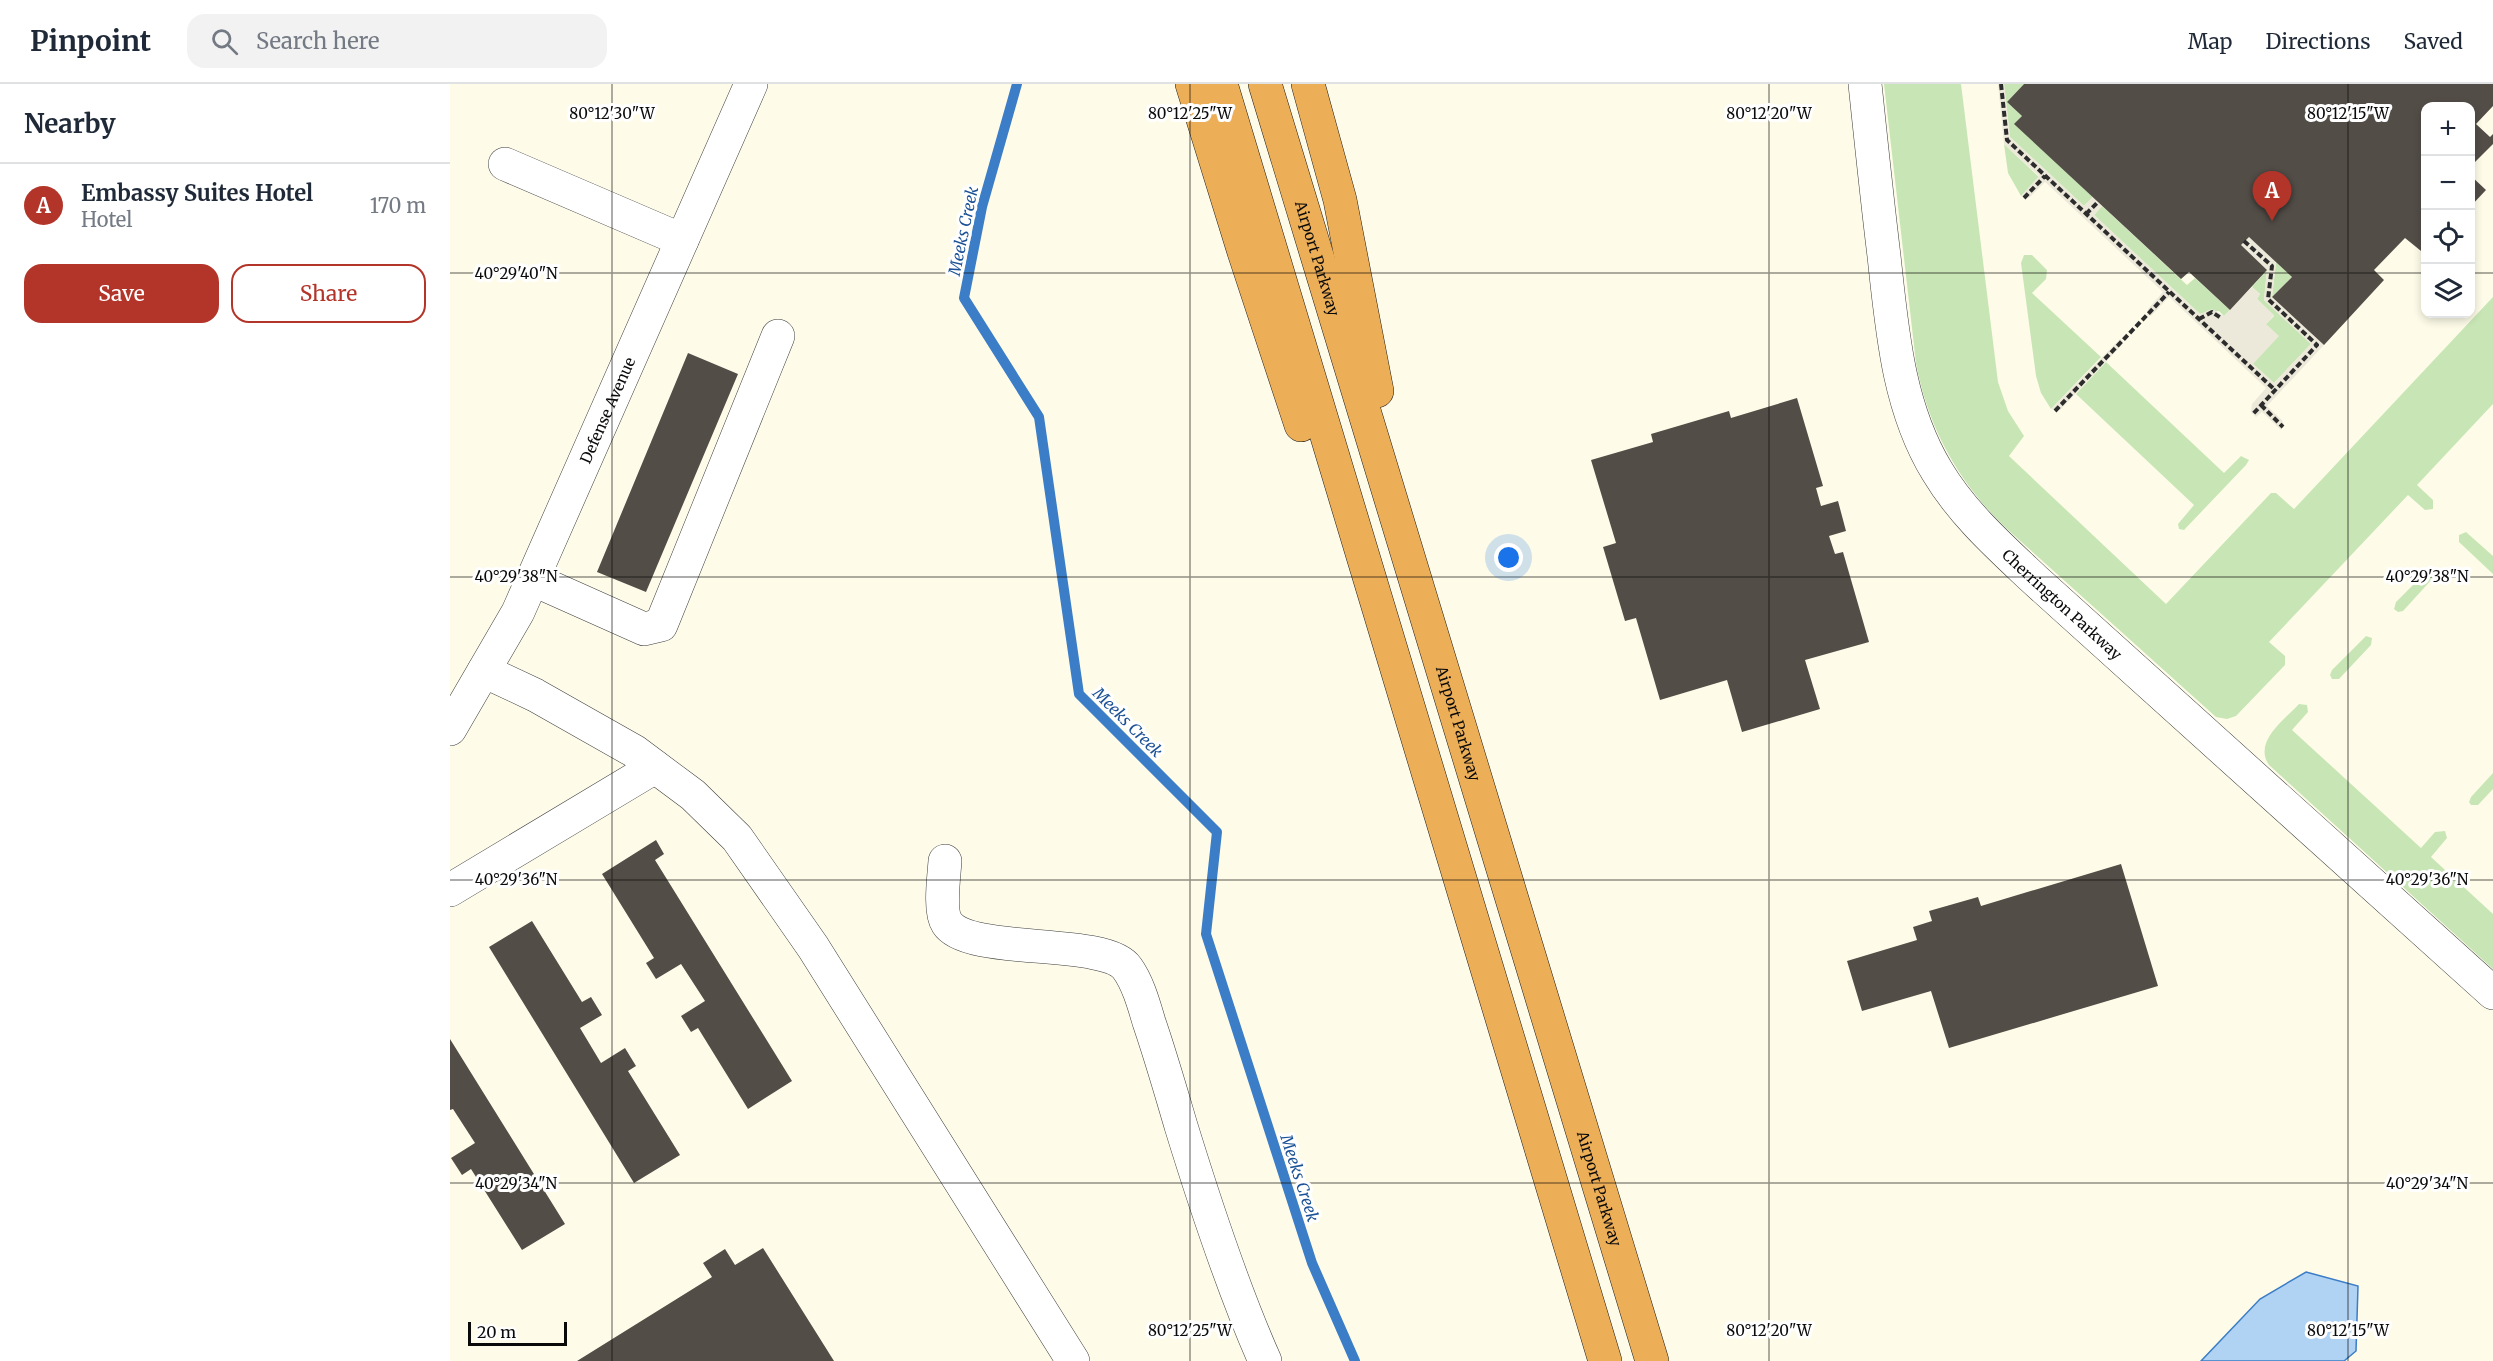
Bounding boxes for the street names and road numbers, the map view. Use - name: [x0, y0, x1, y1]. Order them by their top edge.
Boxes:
- street label: Airport Parkway: [1291, 197, 1344, 318]
- street label: Defense Avenue: [575, 354, 639, 466]
- street label: Cherrington Parkway: [1999, 545, 2126, 664]
- street label: Airport Parkway: [1432, 662, 1485, 783]
- street label: Airport Parkway: [1573, 1128, 1626, 1249]

